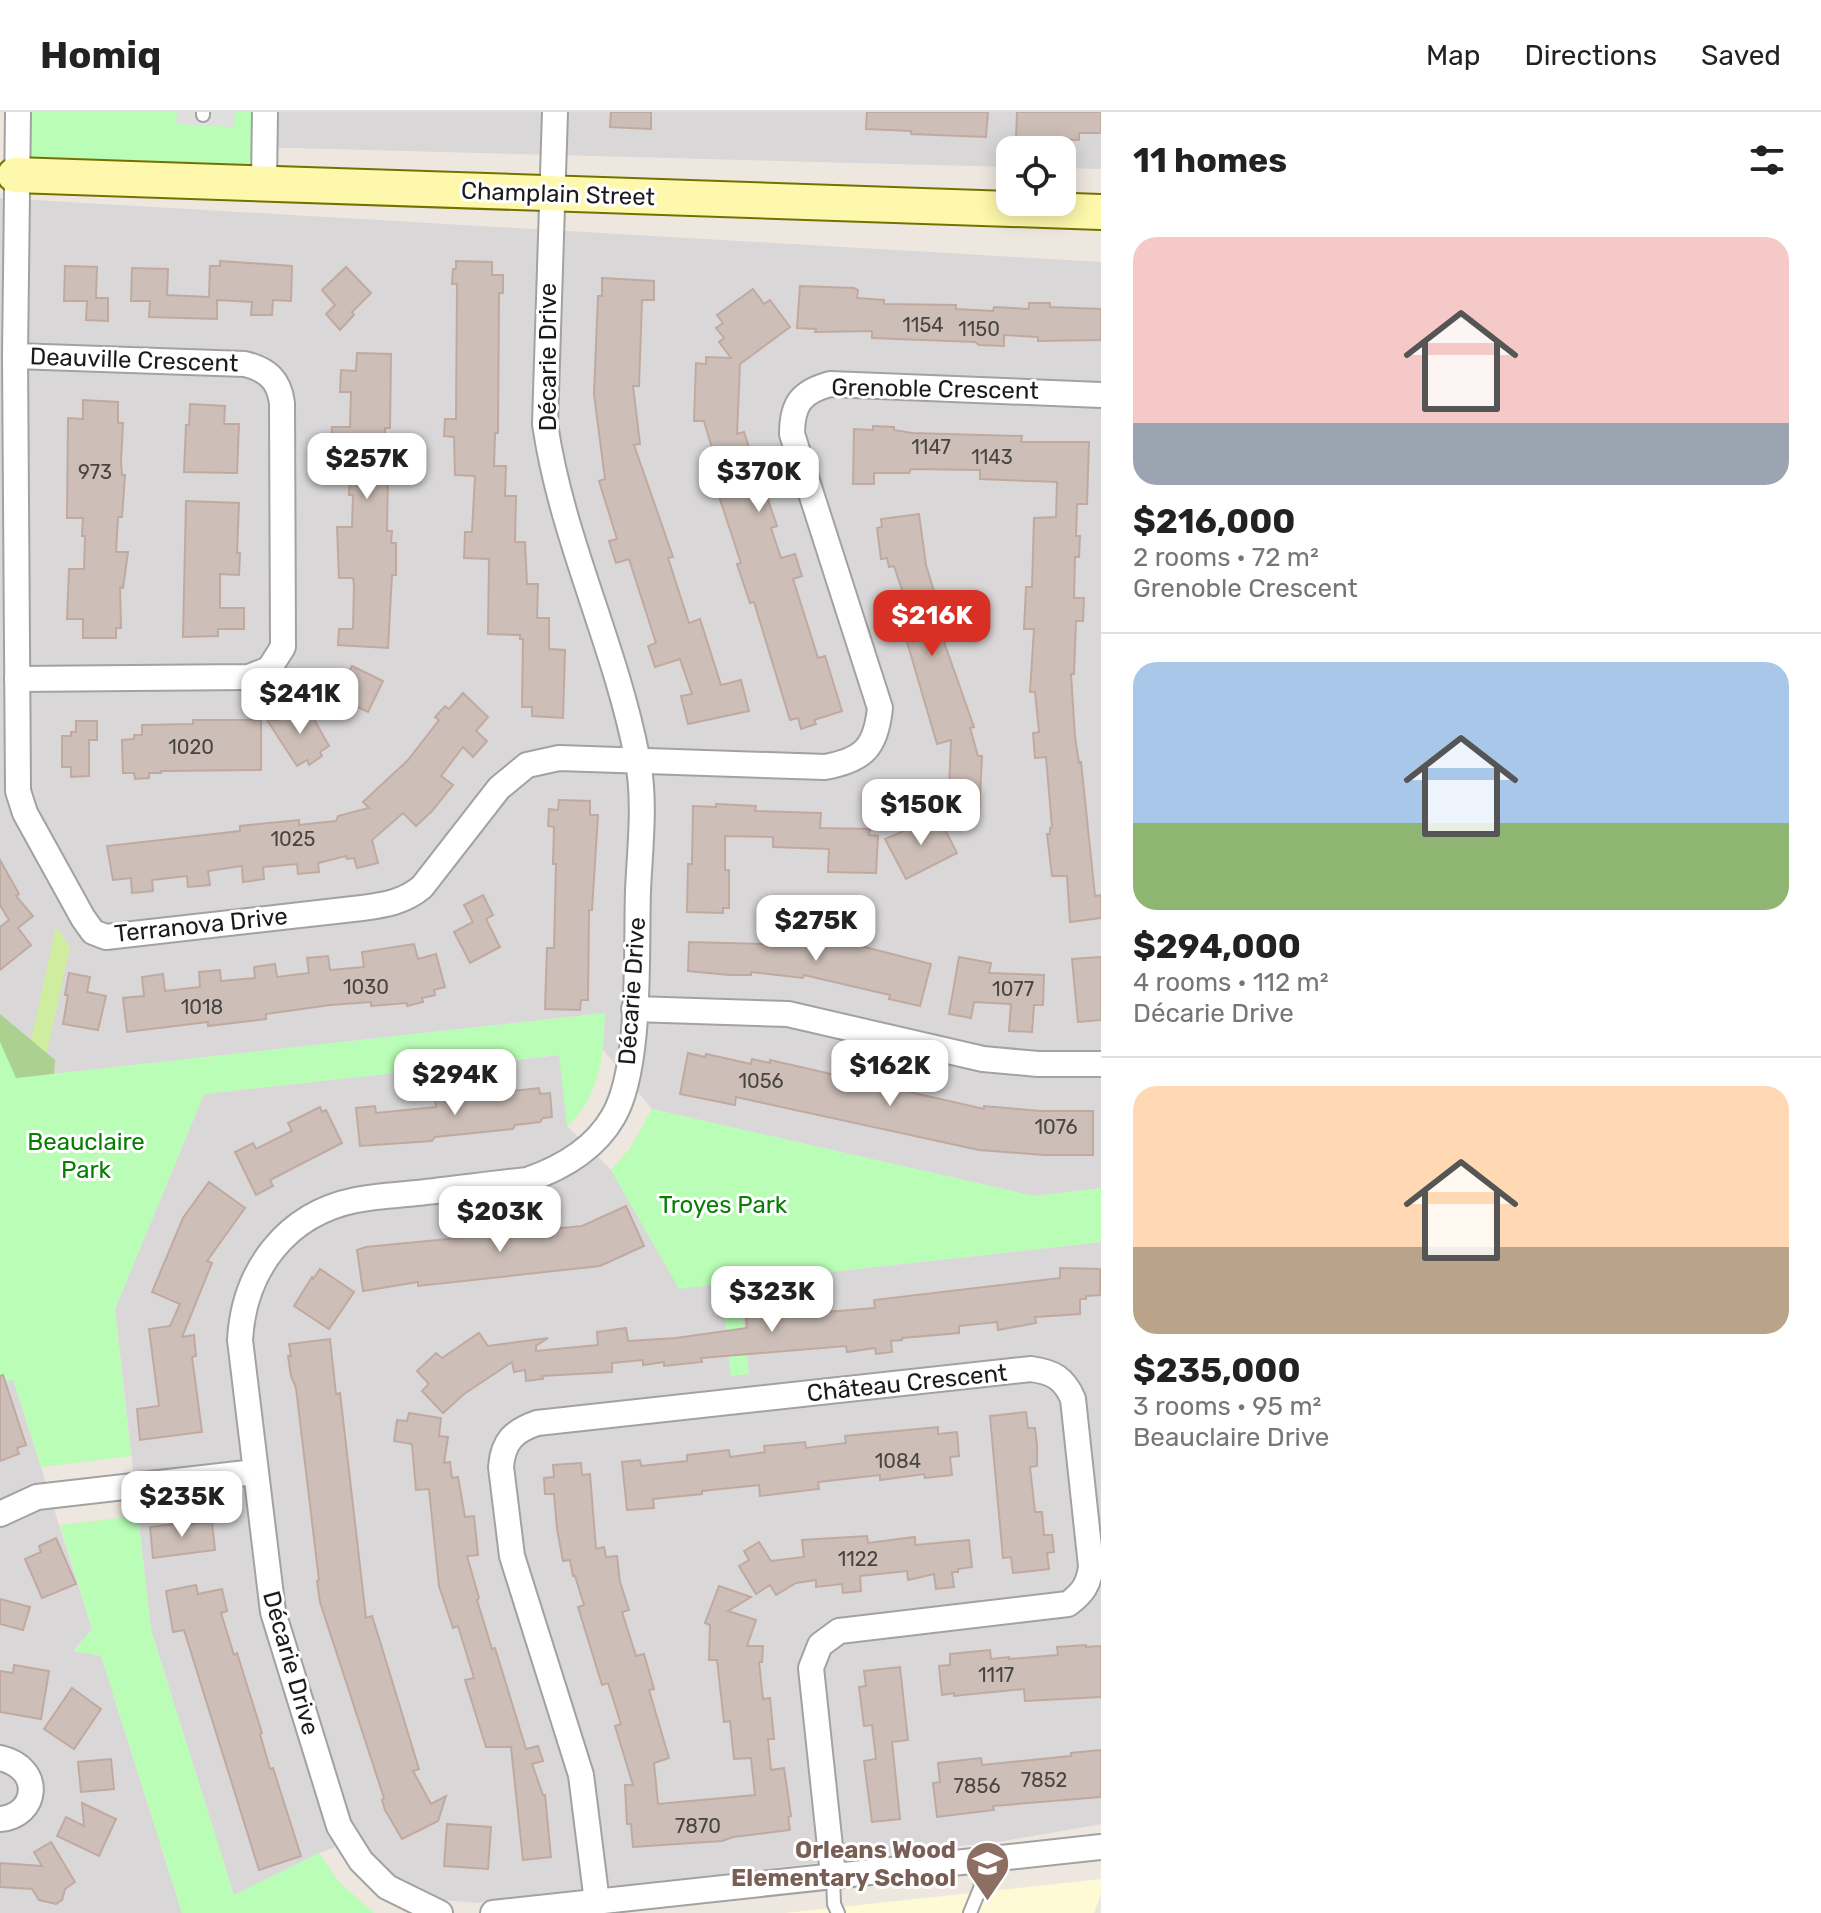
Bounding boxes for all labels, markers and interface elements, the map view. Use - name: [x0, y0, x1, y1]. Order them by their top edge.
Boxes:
- text: Homiq: [40, 32, 161, 78]
- text: Map: [1426, 39, 1480, 72]
- text: Directions: [1524, 39, 1657, 72]
- text: Saved: [1701, 39, 1781, 72]
- map controls: [996, 136, 1076, 216]
- button: locate: [996, 136, 1076, 216]
- icon: filters: [1745, 138, 1789, 182]
- text: 11 homes: [1133, 140, 1287, 181]
- street label: Champlain Street: [460, 177, 656, 211]
- street label: Décarie Drive: [534, 283, 562, 431]
- icon: home: [1389, 289, 1533, 433]
- house number: 1154: [902, 313, 944, 337]
- house number: 1150: [958, 317, 1000, 341]
- street label: Deauville Crescent: [29, 342, 239, 378]
- street label: Grenoble Crescent: [831, 373, 1039, 405]
- pin: $257K: [311, 433, 423, 501]
- house number: 1147: [911, 435, 951, 459]
- text: $257K: [325, 443, 409, 474]
- house number: 1143: [971, 445, 1013, 469]
- pin: $370K: [703, 446, 815, 514]
- text: $370K: [717, 456, 801, 487]
- house number: 973: [78, 460, 112, 484]
- text: $216,000: [1133, 501, 1295, 542]
- text: 2 rooms · 72 m²: [1133, 542, 1319, 573]
- text: Grenoble Crescent: [1133, 573, 1358, 604]
- pin: $216K: [876, 590, 988, 658]
- text: $216K: [891, 600, 973, 631]
- pin: $241K: [244, 668, 356, 736]
- text: $241K: [259, 678, 341, 709]
- icon: home: [1389, 714, 1533, 858]
- house number: 1020: [168, 735, 214, 759]
- pin: $150K: [865, 779, 977, 847]
- text: $150K: [880, 789, 962, 820]
- house number: 1025: [271, 827, 315, 851]
- pin: $275K: [760, 895, 872, 963]
- street label: Terranova Drive: [113, 902, 289, 948]
- text: $275K: [774, 905, 858, 936]
- street label: Décarie Drive: [613, 916, 651, 1066]
- text: $294,000: [1133, 926, 1301, 967]
- text: 4 rooms · 112 m²: [1133, 967, 1329, 998]
- house number: 1030: [343, 975, 389, 999]
- house number: 1077: [992, 977, 1034, 1001]
- house number: 1018: [181, 995, 223, 1019]
- text: Décarie Drive: [1133, 998, 1294, 1029]
- pin: $162K: [834, 1040, 946, 1108]
- pin: $294K: [399, 1049, 511, 1117]
- text: $162K: [849, 1050, 931, 1081]
- text: $294K: [412, 1059, 498, 1090]
- house number: 1056: [738, 1069, 784, 1093]
- house number: 1076: [1035, 1115, 1077, 1139]
- park label: Beauclaire Park: [27, 1128, 145, 1184]
- icon: home: [1389, 1138, 1533, 1282]
- pin: $203K: [444, 1186, 556, 1254]
- park label: Troyes Park: [659, 1191, 788, 1219]
- text: $203K: [457, 1196, 543, 1227]
- pin: $323K: [716, 1266, 828, 1334]
- text: $323K: [729, 1276, 815, 1307]
- text: $235,000: [1133, 1350, 1301, 1391]
- street label: Château Crescent: [806, 1359, 1008, 1407]
- text: 3 rooms · 95 m²: [1133, 1391, 1321, 1422]
- text: Beauclaire Drive: [1133, 1422, 1329, 1453]
- house number: 1084: [875, 1449, 921, 1473]
- pin: $235K: [126, 1471, 238, 1539]
- text: $235K: [139, 1481, 225, 1512]
- house number: 1122: [838, 1547, 878, 1571]
- street label: Décarie Drive: [257, 1588, 325, 1738]
- house number: 1117: [978, 1663, 1014, 1687]
- house number: 7852: [1021, 1768, 1067, 1792]
- house number: 7856: [954, 1774, 1000, 1798]
- house number: 7870: [675, 1814, 721, 1838]
- place label: Orleans Wood Elementary School: [731, 1836, 956, 1892]
- school or university icon: Orleans Wood Elementary School: [963, 1840, 1011, 1903]

